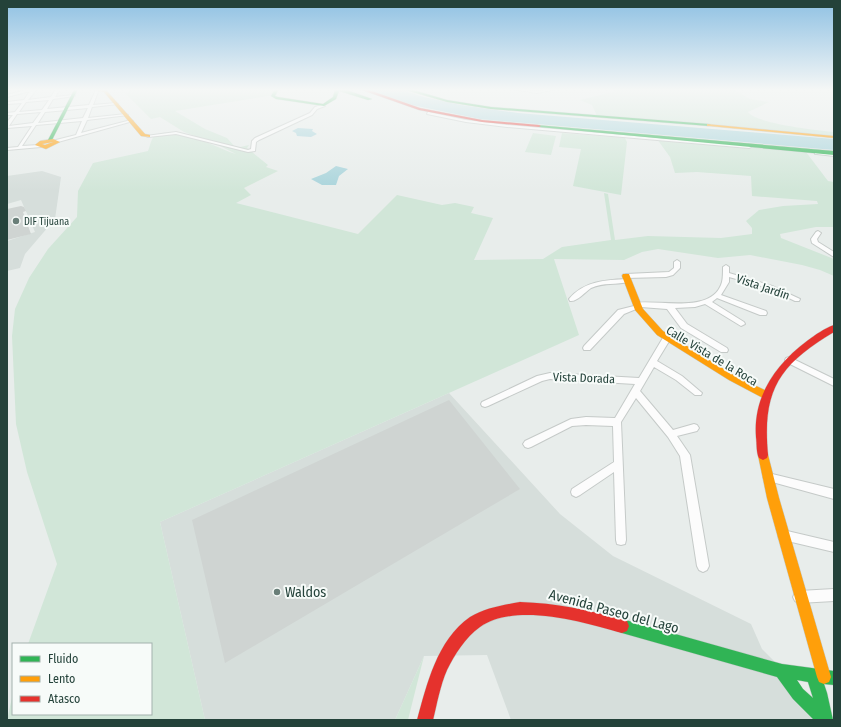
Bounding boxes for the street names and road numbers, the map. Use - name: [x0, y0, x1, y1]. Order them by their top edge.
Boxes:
- street label: Vista Jardín: [734, 271, 792, 303]
- street label: Calle Vista de la Roca: [664, 323, 760, 389]
- street label: Vista Dorada: [553, 370, 615, 386]
- street label: Avenida Paseo del Lago: [547, 586, 681, 637]

